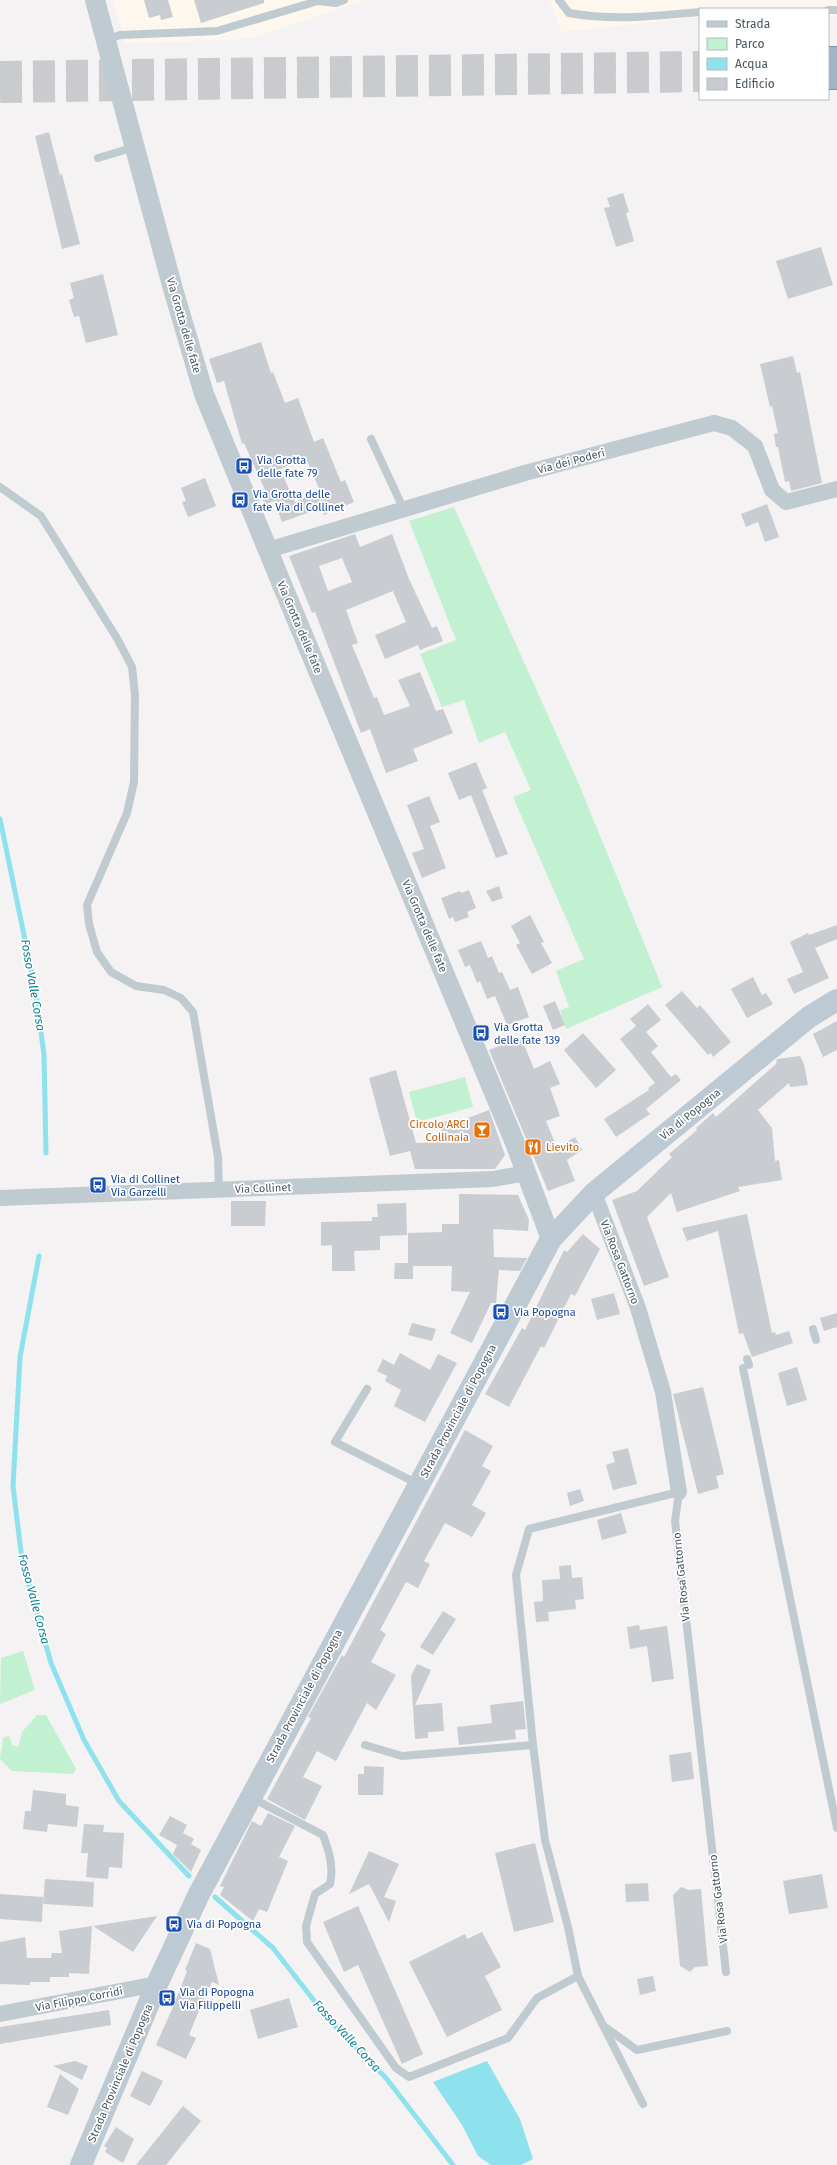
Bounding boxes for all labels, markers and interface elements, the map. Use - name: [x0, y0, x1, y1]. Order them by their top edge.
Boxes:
- legend: [699, 8, 829, 100]
- text: Strada: [735, 17, 770, 31]
- text: Parco: [735, 37, 765, 51]
- text: Acqua: [735, 57, 768, 71]
- text: Edificio: [735, 77, 775, 91]
- street label: Via Grotta delle fate: [164, 276, 203, 375]
- street label: Via dei Poderi: [536, 446, 606, 477]
- place label: Via Grotta delle fate 79: [257, 454, 318, 480]
- bus stop icon: Via Grotta delle fate 79: [234, 456, 254, 476]
- place label: Via Grotta delle fate Via di Collinet: [253, 488, 344, 514]
- bus stop icon: Via Grotta delle fate Via di Collinet: [230, 490, 250, 510]
- street label: Via Grotta delle fate: [274, 579, 325, 675]
- street label: Via Grotta delle fate: [399, 878, 450, 974]
- water label: Fosso Valle Corsa: [18, 938, 48, 1032]
- place label: Via Grotta delle fate 139: [494, 1021, 560, 1047]
- bus stop icon: Via Grotta delle fate 139: [471, 1023, 491, 1043]
- street label: Via di Popogna: [657, 1086, 723, 1143]
- place label: Circolo ARCI Collinaia: [410, 1118, 469, 1144]
- bar icon: Circolo ARCI Collinaia: [472, 1120, 492, 1140]
- restaurant icon: Lievito: [523, 1137, 543, 1157]
- place label: Lievito: [546, 1141, 579, 1154]
- place label: Via di Collinet Via Garzelli: [111, 1173, 180, 1199]
- bus stop icon: Via di Collinet Via Garzelli: [88, 1175, 108, 1195]
- street label: Via Collinet: [235, 1181, 291, 1196]
- street label: Via Rosa Gattorno: [597, 1218, 642, 1306]
- bus stop icon: Via Popogna: [491, 1302, 511, 1322]
- place label: Via Popogna: [514, 1306, 576, 1319]
- street label: Strada Provinciale di Popogna: [418, 1342, 499, 1480]
- street label: Via Rosa Gattorno: [670, 1532, 693, 1622]
- water label: Fosso Valle Corsa: [15, 1552, 53, 1646]
- street label: Strada Provinciale di Popogna: [264, 1627, 345, 1765]
- street label: Via Rosa Gattorno: [707, 1854, 730, 1944]
- bus stop icon: Via di Popogna: [164, 1914, 184, 1934]
- place label: Via di Popogna: [187, 1918, 261, 1931]
- street label: Via Filippo Corridi: [34, 1985, 124, 2014]
- place label: Via di Popogna Via Filippelli: [180, 1986, 254, 2012]
- bus stop icon: Via di Popogna Via Filippelli: [157, 1988, 177, 2008]
- water label: Fosso Valle Corsa: [310, 1997, 384, 2075]
- street label: Strada Provinciale di Popogna: [85, 2002, 156, 2144]

